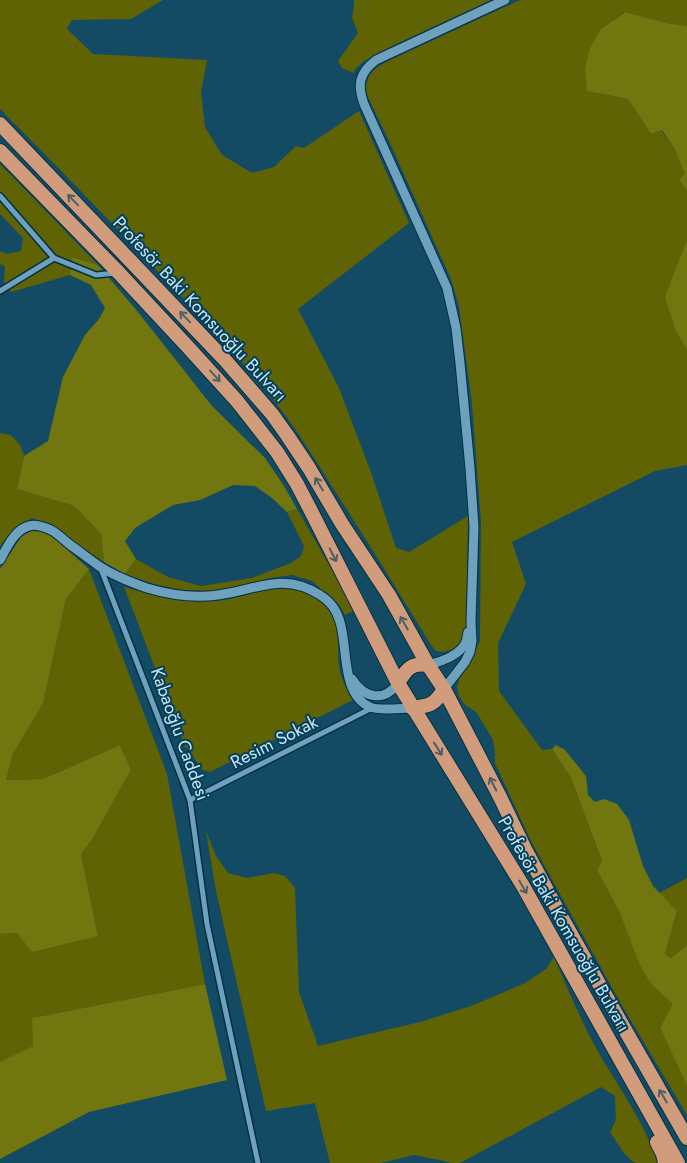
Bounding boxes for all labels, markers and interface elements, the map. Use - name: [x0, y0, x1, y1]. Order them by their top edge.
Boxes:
- one-way arrow: [67, 193, 79, 206]
- street label: Profesör Baki Komsuoğlu Bulvarı: [107, 210, 293, 408]
- one-way arrow: [179, 311, 191, 323]
- one-way arrow: [209, 370, 221, 383]
- one-way arrow: [313, 478, 323, 492]
- one-way arrow: [329, 547, 338, 562]
- one-way arrow: [399, 616, 409, 630]
- street label: Kabaoğlu Caddesi: [144, 664, 216, 804]
- street label: Resim Sokak: [226, 709, 322, 775]
- one-way arrow: [434, 741, 444, 755]
- one-way arrow: [488, 777, 497, 792]
- street label: Profesör Baki Komsuoğlu Bulvarı: [491, 811, 637, 1037]
- one-way arrow: [519, 880, 529, 894]
- one-way arrow: [657, 1089, 667, 1103]

